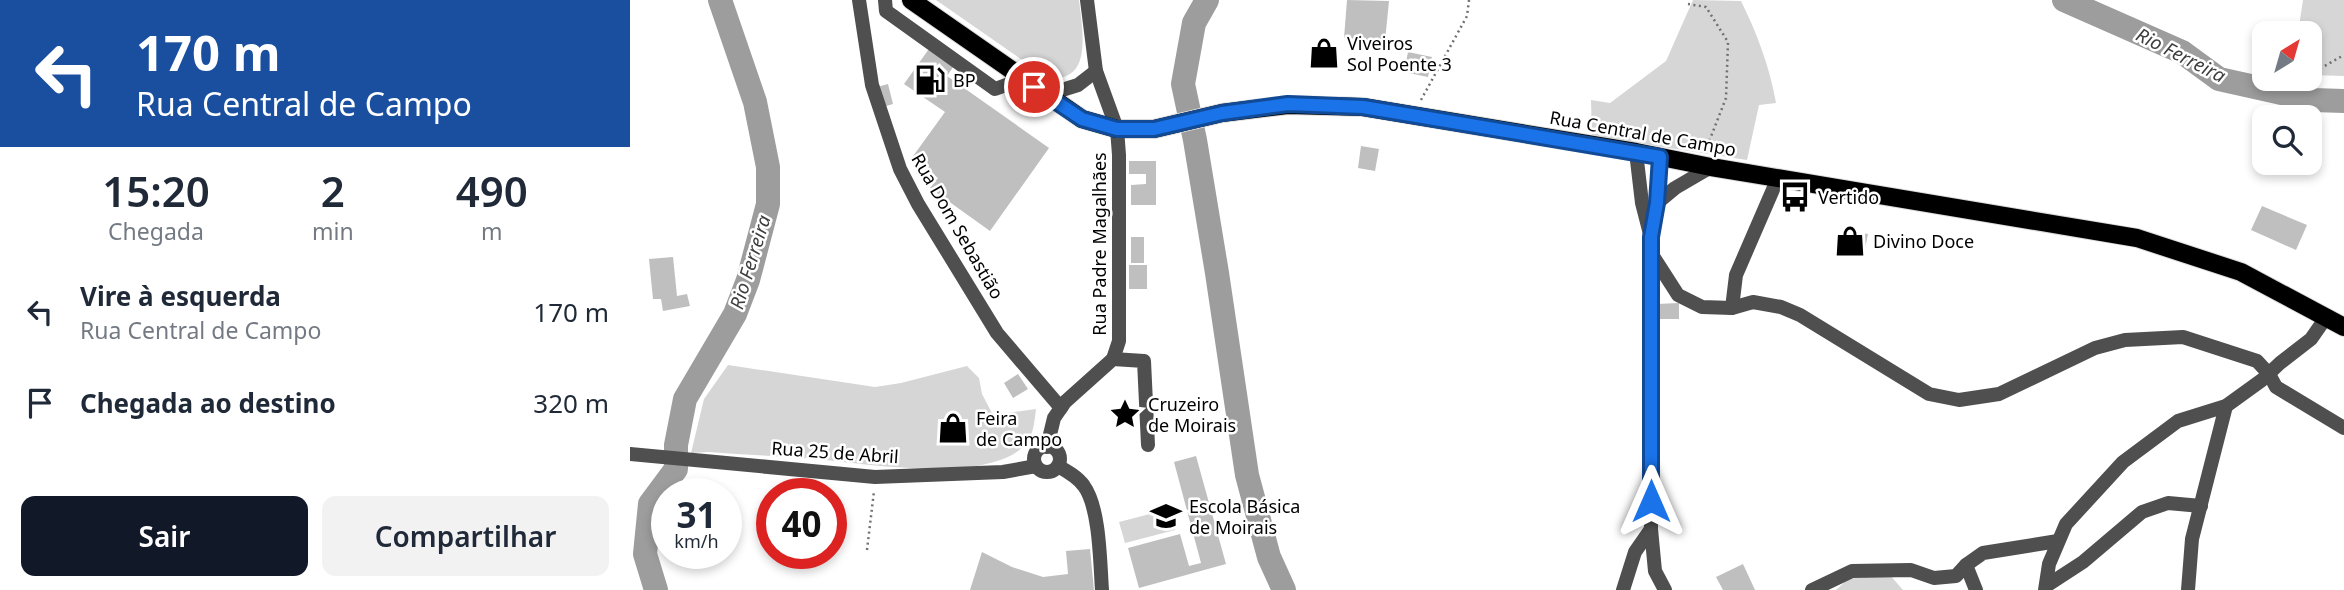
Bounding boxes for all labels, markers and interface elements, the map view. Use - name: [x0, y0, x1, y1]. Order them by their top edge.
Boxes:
- text: 170 m: [136, 19, 281, 85]
- water label: Rio Ferreira: [2132, 21, 2230, 89]
- north arrow: [2252, 21, 2322, 91]
- map controls: [2252, 21, 2322, 175]
- icon: left: [21, 28, 112, 119]
- place label: Viveiros Sol Poente 3: [1347, 31, 1452, 76]
- shop icon: Viveiros Sol Poente 3: [1307, 36, 1341, 70]
- pin: [1004, 57, 1064, 117]
- fuel station icon: BP: [913, 63, 947, 97]
- place label: BP: [953, 68, 976, 92]
- icon: arrive: [1015, 68, 1053, 106]
- text: Rua Central de Campo: [136, 82, 472, 125]
- street label: Rua Central de Campo: [1548, 105, 1738, 161]
- button: search: [2252, 105, 2322, 175]
- street label: Rua Dom Sebastião: [906, 149, 1010, 303]
- street label: Rua Padre Magalhães: [1087, 152, 1111, 336]
- text: 15:20: [102, 162, 210, 219]
- text: 2: [321, 162, 345, 219]
- text: 490: [456, 162, 528, 219]
- bus stop icon: Vertido: [1778, 180, 1812, 214]
- place label: Vertido: [1818, 185, 1879, 209]
- water label: Rio Ferreira: [723, 212, 777, 312]
- text: Chegada: [108, 215, 204, 247]
- text: min: [312, 215, 354, 247]
- text: m: [481, 215, 503, 247]
- shop icon: Divino Doce: [1833, 224, 1867, 258]
- place label: Divino Doce: [1873, 229, 1974, 253]
- text: Vire à esquerda: [80, 278, 281, 314]
- icon: left: [21, 293, 59, 331]
- text: 170 m: [533, 294, 609, 330]
- text: Rua Central de Campo: [80, 314, 321, 346]
- icon: arrive: [21, 384, 59, 422]
- text: Chegada ao destino: [80, 385, 336, 421]
- text: 320 m: [533, 385, 609, 421]
- place label: Cruzeiro de Moirais: [1148, 392, 1236, 437]
- place icon: Cruzeiro de Moirais: [1108, 397, 1142, 431]
- place label: Feira de Campo: [976, 406, 1062, 451]
- shop icon: Feira de Campo: [936, 411, 970, 445]
- street label: Rua 25 de Abril: [771, 436, 899, 468]
- position arrow: [1614, 464, 1688, 538]
- speed limit sign: 40: [756, 478, 847, 569]
- text: 31: [676, 491, 717, 538]
- place label: Escola Básica de Moirais: [1189, 494, 1300, 539]
- button: Sair: [21, 496, 308, 576]
- button: Compartilhar: [322, 496, 609, 576]
- school or university icon: Escola Básica de Moirais: [1149, 499, 1183, 533]
- text: km/h: [674, 529, 719, 553]

